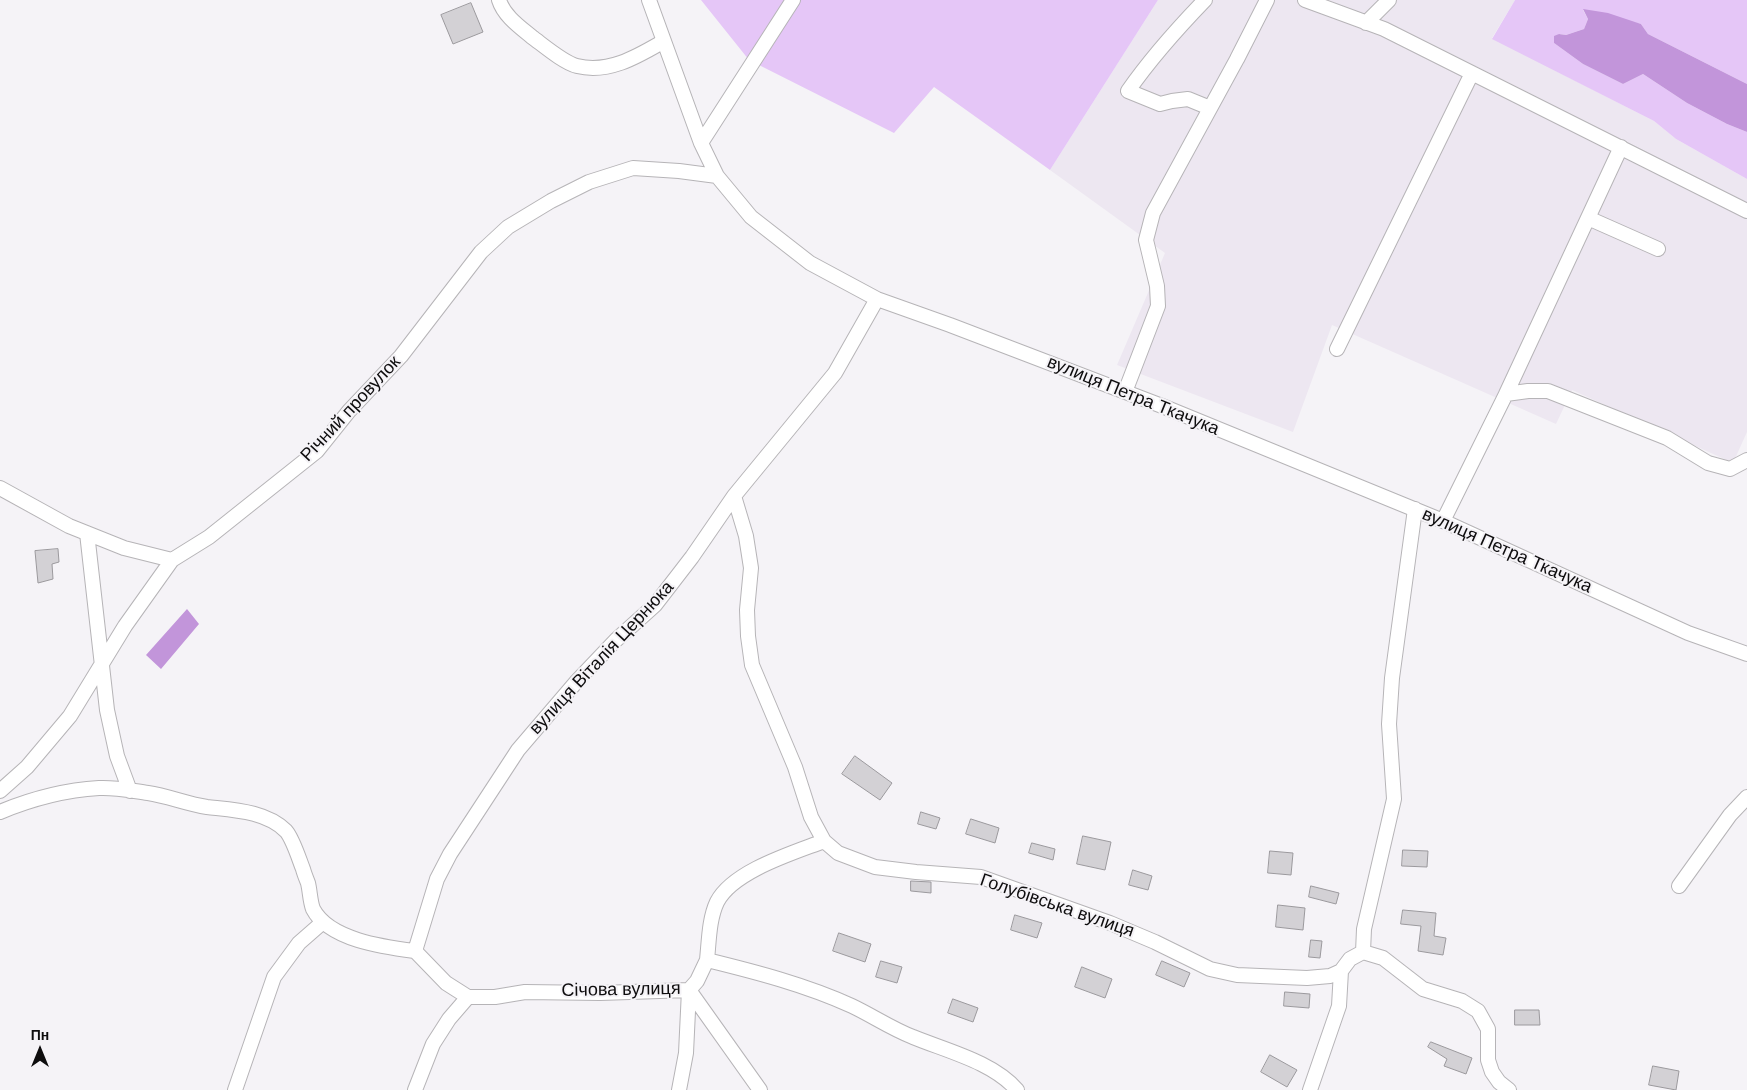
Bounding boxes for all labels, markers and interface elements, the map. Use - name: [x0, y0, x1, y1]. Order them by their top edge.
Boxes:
- street label: Річний провулок: [297, 352, 405, 466]
- street label: вулиця Петра Ткачука: [1044, 352, 1222, 440]
- street label: вулиця Петра Ткачука: [1419, 504, 1595, 598]
- street label: вулиця Віталія Цернюка: [525, 577, 679, 739]
- street label: Голубівська вулиця: [977, 869, 1137, 943]
- street label: Січова вулиця: [561, 978, 681, 1002]
- north arrow: [15, 1025, 65, 1075]
- text: Пн: [31, 1027, 49, 1043]

